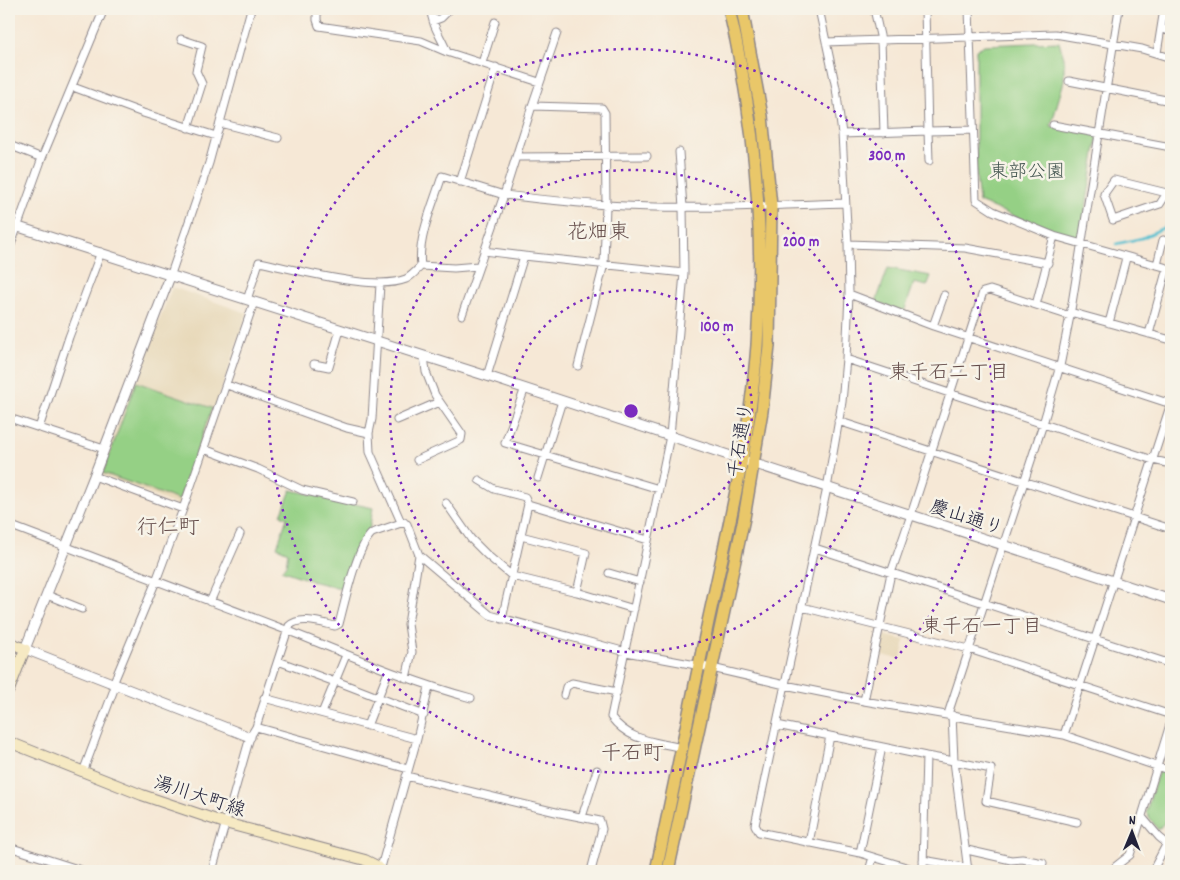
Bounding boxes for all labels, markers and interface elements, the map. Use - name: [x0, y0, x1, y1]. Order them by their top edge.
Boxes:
- text: 300 m: [869, 146, 905, 168]
- park label: 東部公園: [989, 160, 1065, 187]
- district label: 花畑東: [567, 219, 630, 249]
- text: 200 m: [783, 232, 819, 254]
- text: 100 m: [700, 317, 734, 339]
- district label: 東千石二丁目: [889, 360, 1009, 388]
- street label: 千石通り: [723, 401, 762, 480]
- centre of rings: [622, 402, 640, 420]
- street label: 慶山通り: [926, 495, 1006, 544]
- district label: 行仁町: [137, 514, 200, 544]
- district label: 東千石一丁目: [922, 614, 1042, 642]
- district label: 千石町: [601, 740, 664, 770]
- street label: 湯川大町線: [150, 771, 248, 826]
- north arrow: [1108, 808, 1158, 858]
- text: N: [1129, 811, 1136, 831]

